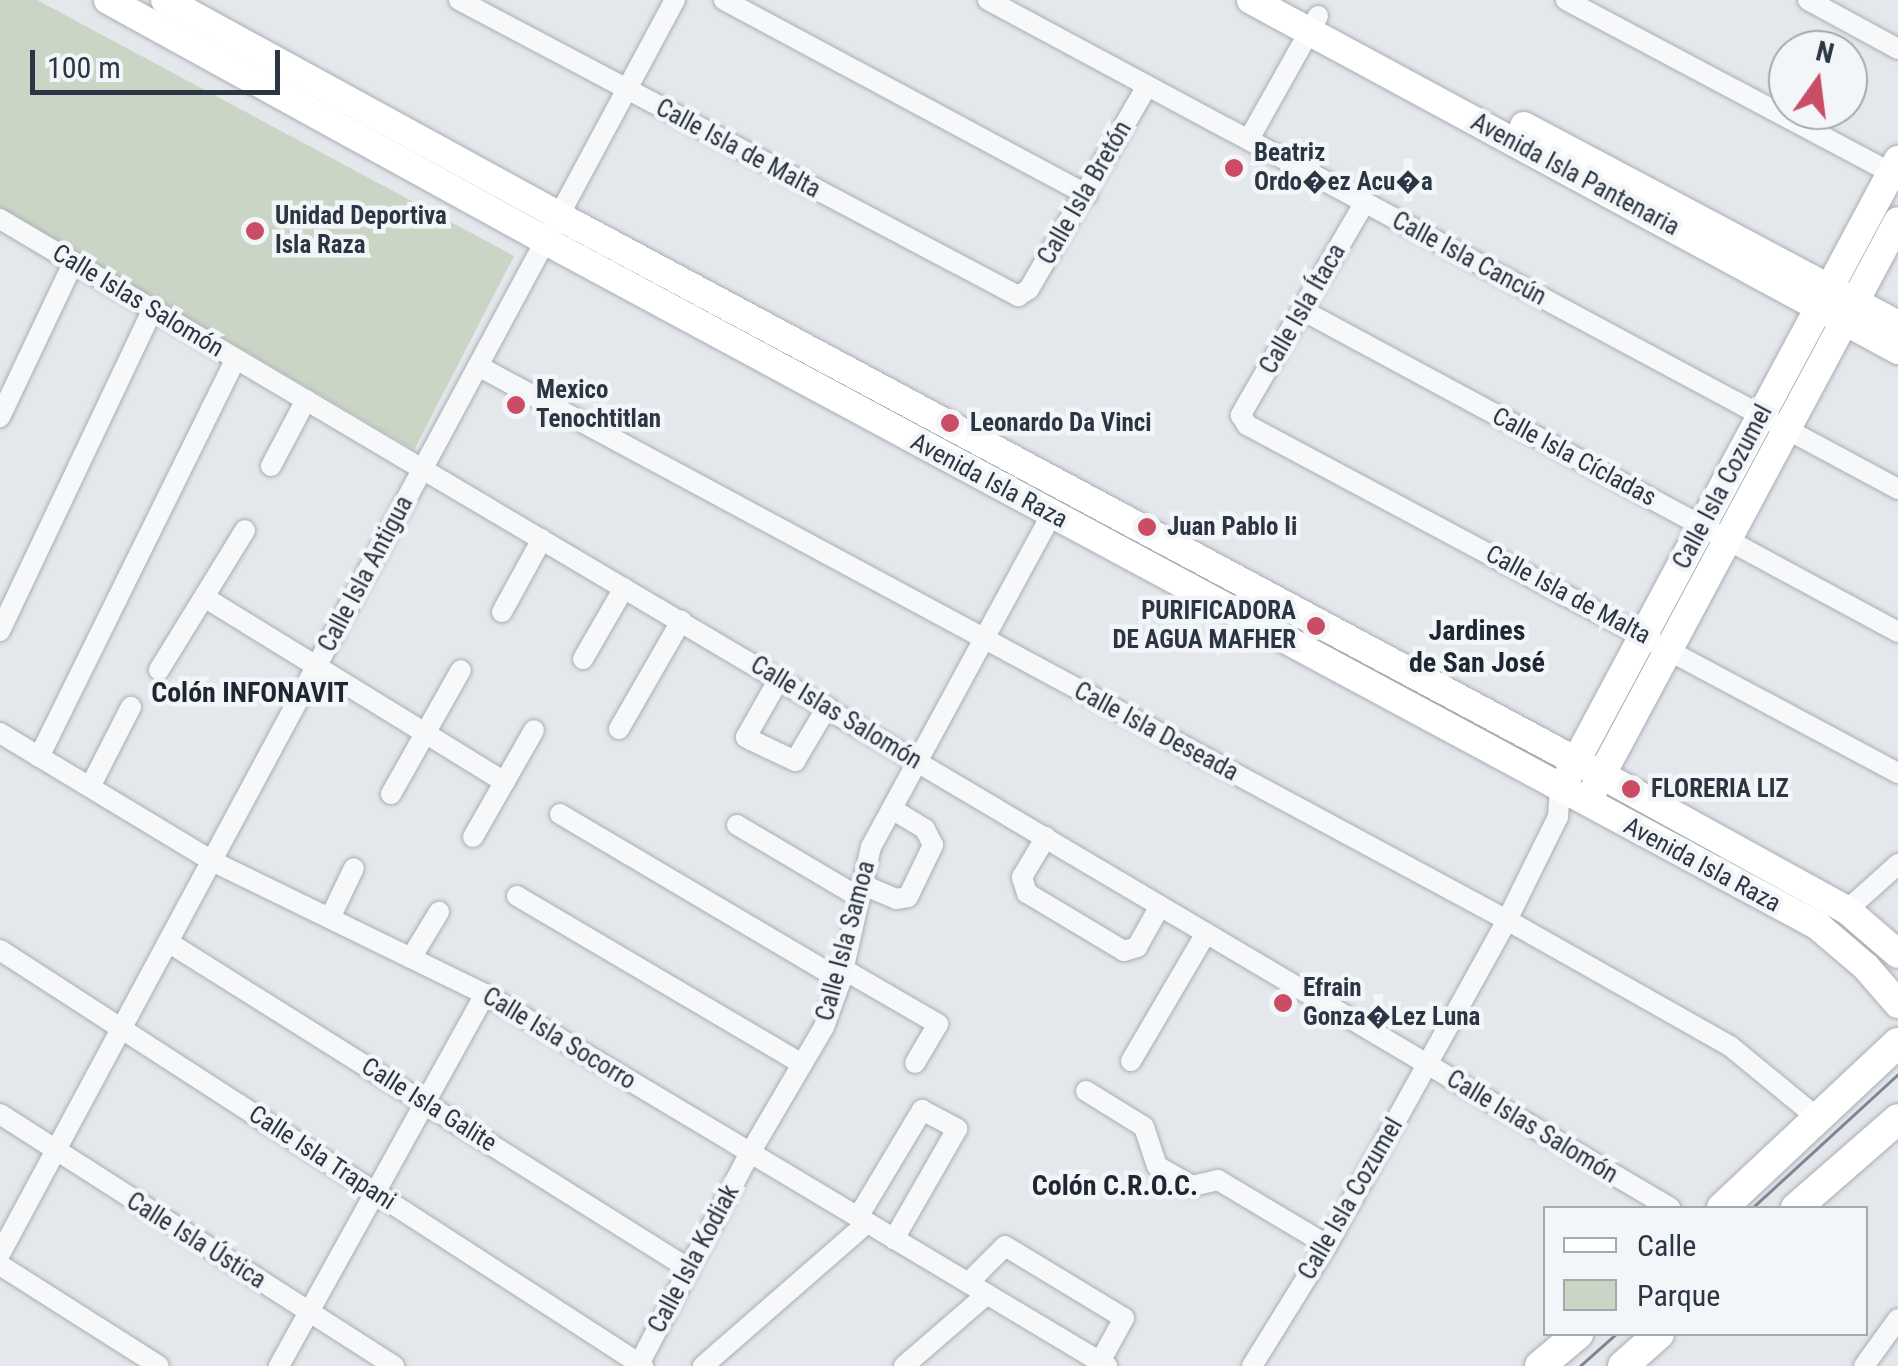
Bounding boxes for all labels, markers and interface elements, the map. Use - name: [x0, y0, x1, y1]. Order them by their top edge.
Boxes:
- scale bar: [35, 30, 285, 92]
- north arrow: [1768, 30, 1868, 130]
- text: N: [1813, 34, 1837, 70]
- text: 100 m: [47, 50, 121, 85]
- street label: Calle Isla de Malta: [651, 93, 825, 205]
- street label: Avenida Isla Pantenaria: [1466, 107, 1684, 243]
- street label: Calle Isla Bretón: [1032, 116, 1138, 270]
- place label: Beatriz Ordo�ez Acu�a: [1254, 139, 1433, 198]
- marker: Beatriz Ordo�ez Acu�a: [1223, 157, 1245, 179]
- place label: Unidad Deportiva Isla Raza: [275, 202, 447, 261]
- street label: Calle Isla Cancún: [1387, 206, 1551, 312]
- marker: Unidad Deportiva Isla Raza: [244, 220, 266, 242]
- street label: Calle Islas Salomón: [47, 238, 229, 364]
- street label: Calle Isla Ítaca: [1254, 239, 1352, 379]
- place label: Mexico Tenochtitlan: [536, 376, 661, 435]
- marker: Mexico Tenochtitlan: [505, 394, 527, 416]
- street label: Calle Isla Cozumel: [1667, 400, 1779, 574]
- street label: Calle Isla Cícladas: [1487, 401, 1661, 513]
- place label: Leonardo Da Vinci: [970, 408, 1152, 438]
- marker: Leonardo Da Vinci: [939, 412, 961, 434]
- street label: Avenida Isla Raza: [905, 427, 1073, 535]
- street label: Calle Isla Antigua: [312, 491, 420, 657]
- place label: Juan Pablo Ii: [1167, 512, 1297, 542]
- marker: Juan Pablo Ii: [1136, 516, 1158, 538]
- street label: Calle Isla de Malta: [1481, 539, 1655, 651]
- place label: PURIFICADORA DE AGUA MAFHER: [1112, 597, 1296, 656]
- district label: Jardines de San José: [1409, 614, 1545, 680]
- marker: PURIFICADORA DE AGUA MAFHER: [1305, 615, 1327, 637]
- street label: Calle Islas Salomón: [745, 650, 927, 776]
- district label: Colón INFONAVIT: [151, 676, 349, 710]
- street label: Calle Isla Deseada: [1069, 676, 1243, 788]
- place label: FLORERIA LIZ: [1651, 774, 1789, 804]
- marker: FLORERIA LIZ: [1620, 778, 1642, 800]
- street label: Avenida Isla Raza: [1618, 811, 1786, 919]
- street label: Calle Isla Samoa: [810, 858, 882, 1024]
- place label: Efrain Gonza�Lez Luna: [1303, 974, 1480, 1033]
- street label: Calle Isla Socorro: [477, 982, 641, 1096]
- marker: Efrain Gonza�Lez Luna: [1272, 992, 1294, 1014]
- street label: Calle Isla Galite: [356, 1052, 502, 1158]
- street label: Calle Islas Salomón: [1441, 1064, 1623, 1190]
- street label: Calle Isla Trapani: [243, 1099, 401, 1217]
- street label: Calle Isla Cozumel: [1292, 1113, 1410, 1285]
- district label: Colón C.R.O.C.: [1032, 1169, 1198, 1203]
- street label: Calle Isla Kodiak: [642, 1180, 746, 1338]
- street label: Calle Isla Ústica: [121, 1186, 271, 1296]
- legend: [1543, 1206, 1868, 1336]
- text: Calle: [1637, 1228, 1696, 1263]
- text: Parque: [1637, 1278, 1720, 1313]

